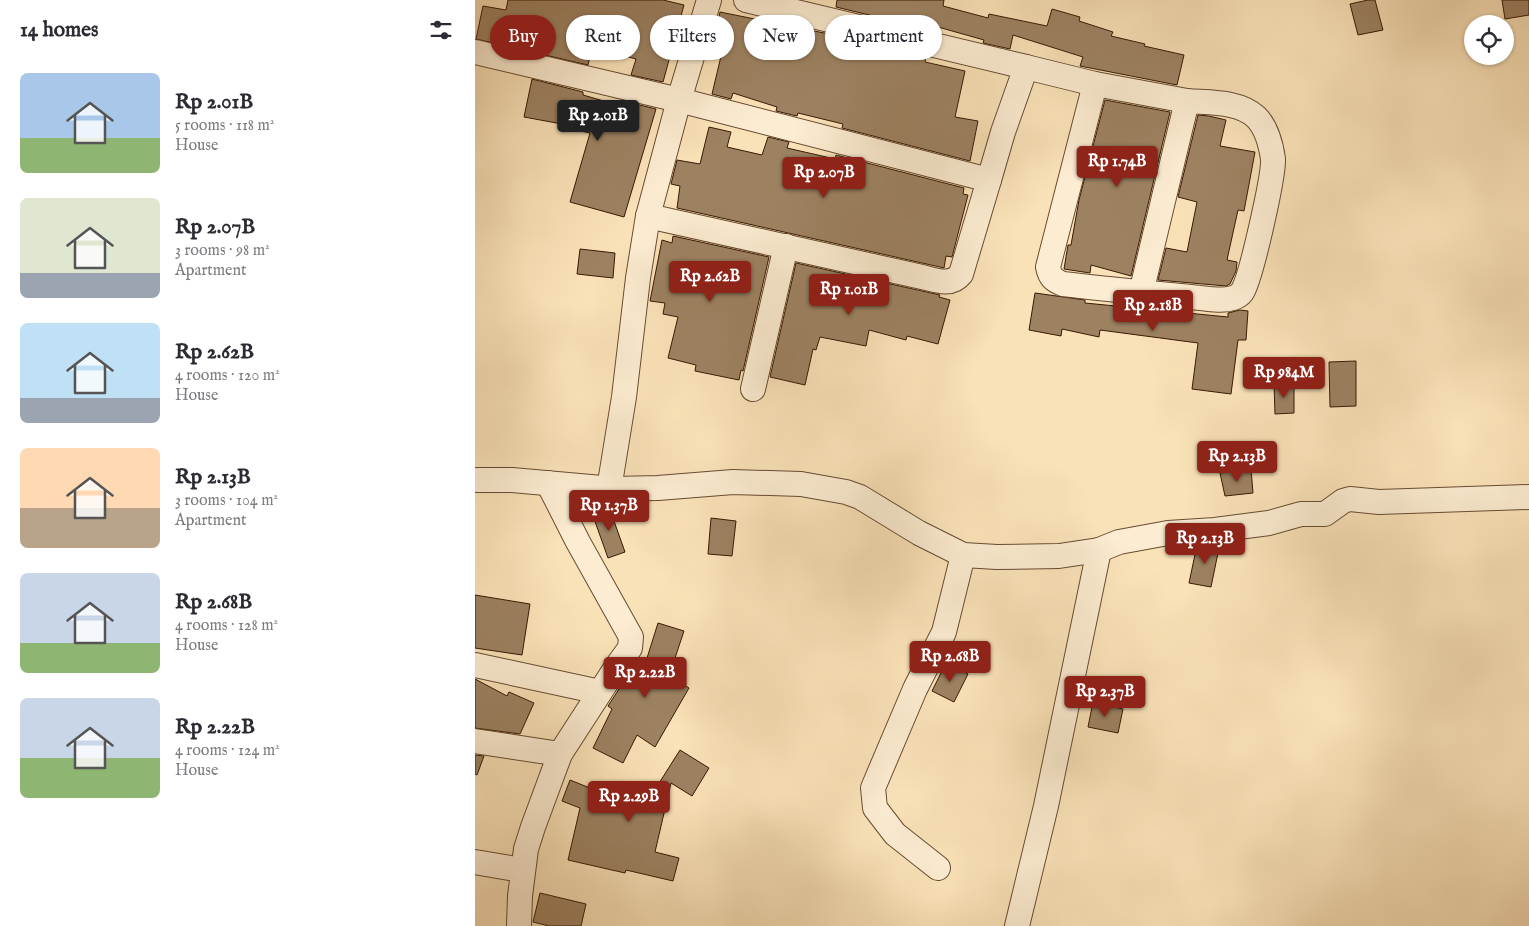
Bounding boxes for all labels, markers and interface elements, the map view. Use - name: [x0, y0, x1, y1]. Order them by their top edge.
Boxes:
- chip: Buy: [490, 15, 556, 60]
- chip: Rent: [566, 15, 640, 60]
- chip: Filters: [650, 15, 734, 60]
- chip: New: [744, 15, 815, 60]
- chip: Apartment: [825, 15, 942, 60]
- map controls: [1464, 15, 1514, 65]
- button: locate: [1464, 15, 1514, 65]
- icon: filters: [427, 16, 455, 44]
- text: 14 homes: [20, 17, 98, 44]
- text: Rp 2.01B: [175, 89, 253, 116]
- icon: home: [60, 93, 120, 153]
- pin: Rp 2.01B: [546, 100, 650, 142]
- text: Rp 2.01B: [568, 106, 628, 126]
- text: 5 rooms · 118 m²: [175, 116, 274, 136]
- text: House: [175, 136, 218, 156]
- pin: Rp 1.74B: [1065, 146, 1169, 188]
- text: Rp 1.74B: [1088, 152, 1146, 172]
- pin: Rp 2.07B: [772, 156, 876, 199]
- text: Rp 2.07B: [793, 163, 855, 183]
- text: Rp 2.07B: [175, 214, 255, 241]
- icon: home: [60, 218, 120, 278]
- text: 3 rooms · 98 m²: [175, 241, 270, 261]
- pin: Rp 2.62B: [658, 260, 762, 303]
- text: Apartment: [175, 261, 246, 281]
- text: Rp 2.62B: [680, 267, 740, 287]
- pin: Rp 1.01B: [797, 274, 901, 316]
- text: Rp 1.01B: [820, 280, 878, 300]
- pin: Rp 2.18B: [1101, 290, 1205, 332]
- text: Rp 2.18B: [1124, 296, 1182, 316]
- text: Rp 2.62B: [175, 339, 254, 366]
- icon: home: [60, 343, 120, 403]
- pin: Rp 984M: [1238, 356, 1330, 399]
- text: Rp 984M: [1254, 363, 1314, 383]
- text: 4 rooms · 120 m²: [175, 366, 280, 386]
- text: House: [175, 386, 218, 406]
- pin: Rp 2.13B: [1185, 440, 1289, 483]
- text: Rp 2.13B: [1208, 447, 1266, 467]
- text: Rp 2.13B: [175, 464, 251, 491]
- icon: home: [60, 468, 120, 528]
- pin: Rp 1.37B: [557, 490, 661, 532]
- text: 3 rooms · 104 m²: [175, 491, 278, 511]
- text: Rp 1.37B: [580, 496, 638, 516]
- text: Apartment: [175, 511, 246, 531]
- pin: Rp 2.13B: [1153, 522, 1257, 565]
- text: Rp 2.13B: [1176, 529, 1234, 549]
- text: Rp 2.68B: [175, 589, 252, 616]
- icon: home: [60, 593, 120, 653]
- text: 4 rooms · 128 m²: [175, 616, 278, 636]
- text: House: [175, 636, 218, 656]
- pin: Rp 2.68B: [898, 640, 1002, 683]
- text: Rp 2.68B: [921, 647, 979, 667]
- pin: Rp 2.22B: [593, 656, 697, 699]
- text: Rp 2.22B: [615, 663, 675, 683]
- pin: Rp 2.37B: [1053, 676, 1157, 718]
- text: Rp 2.37B: [1075, 682, 1135, 702]
- text: Rp 2.22B: [175, 714, 255, 741]
- icon: home: [60, 718, 120, 778]
- text: 4 rooms · 124 m²: [175, 741, 280, 761]
- text: House: [175, 761, 218, 781]
- pin: Rp 2.29B: [577, 780, 681, 823]
- text: Rp 2.29B: [599, 787, 659, 807]

